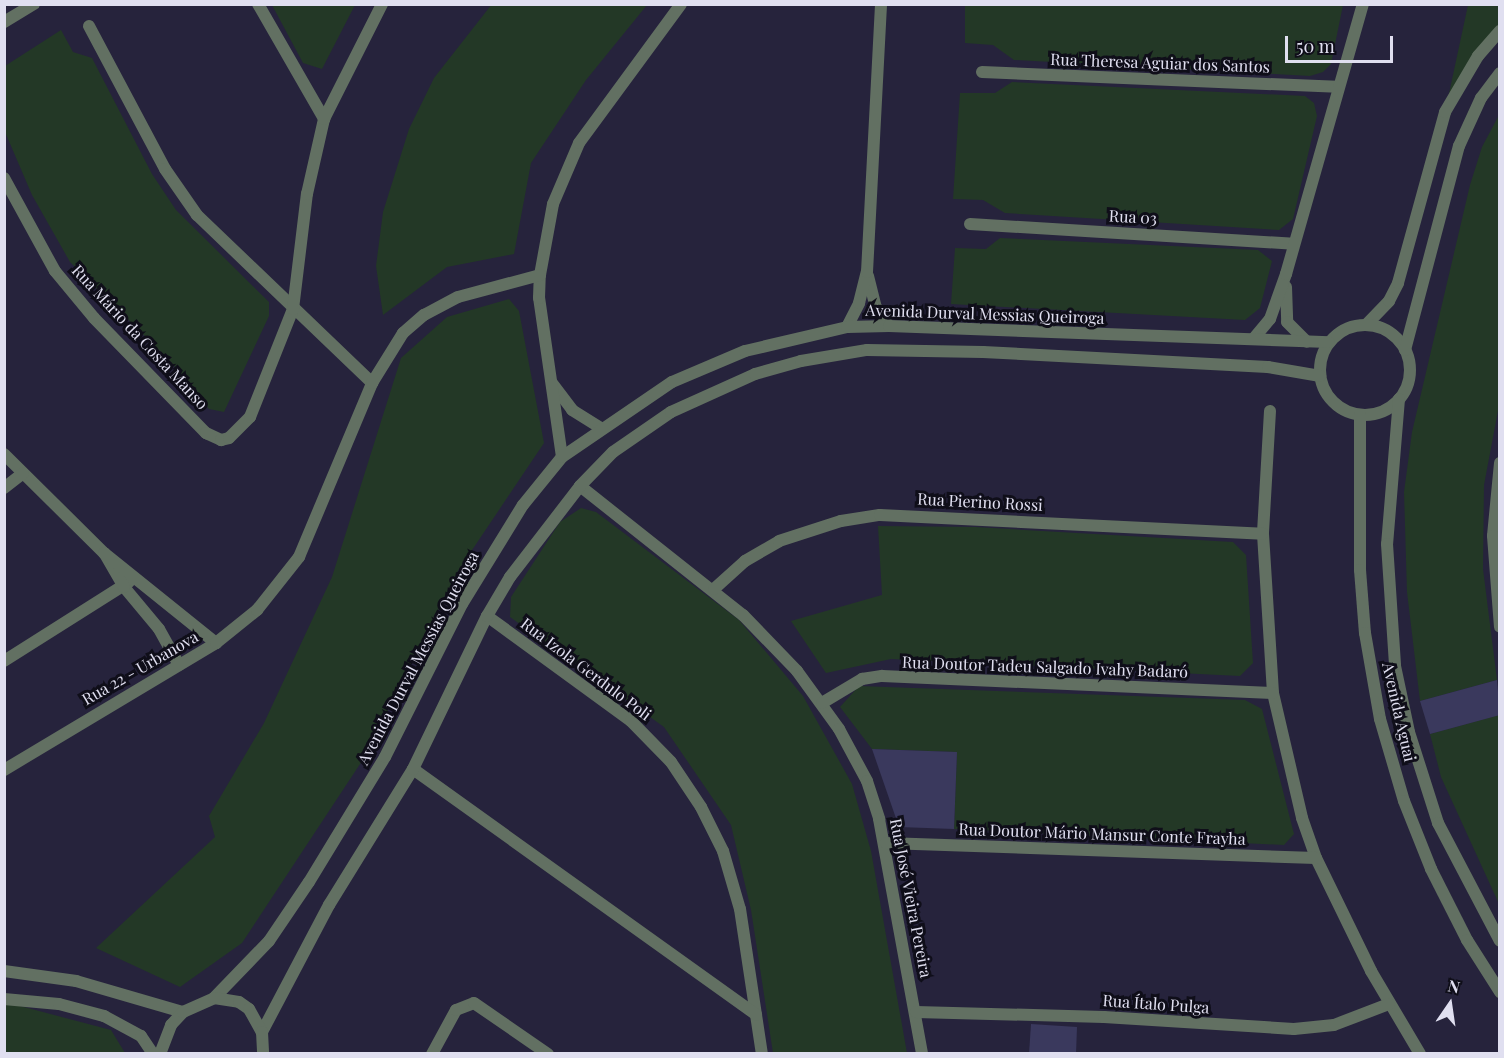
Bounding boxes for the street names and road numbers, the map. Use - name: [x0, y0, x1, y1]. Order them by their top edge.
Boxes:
- street label: Rua Theresa Aguiar dos Santos: [1049, 50, 1271, 76]
- street label: Rua 03: [1108, 206, 1158, 228]
- street label: Rua Mário da Costa Manso: [68, 261, 212, 413]
- street label: Avenida Durval Messias Queiroga: [865, 300, 1105, 328]
- street label: Rua Pierino Rossi: [917, 489, 1043, 515]
- street label: Avenida Durval Messias Queiroga: [353, 548, 483, 768]
- street label: Rua Izola Gerdulo Poli: [517, 614, 655, 724]
- street label: Rua 22 - Urbanova: [78, 627, 202, 709]
- street label: Rua Doutor Tadeu Salgado Ivahy Badaró: [901, 652, 1189, 682]
- street label: Avenida Aguai: [1378, 660, 1420, 764]
- street label: Rua José Vieira Pereira: [886, 816, 936, 980]
- street label: Rua Doutor Mário Mansur Conte Frayha: [958, 819, 1246, 849]
- street label: Rua Ítalo Pulga: [1102, 991, 1210, 1017]

